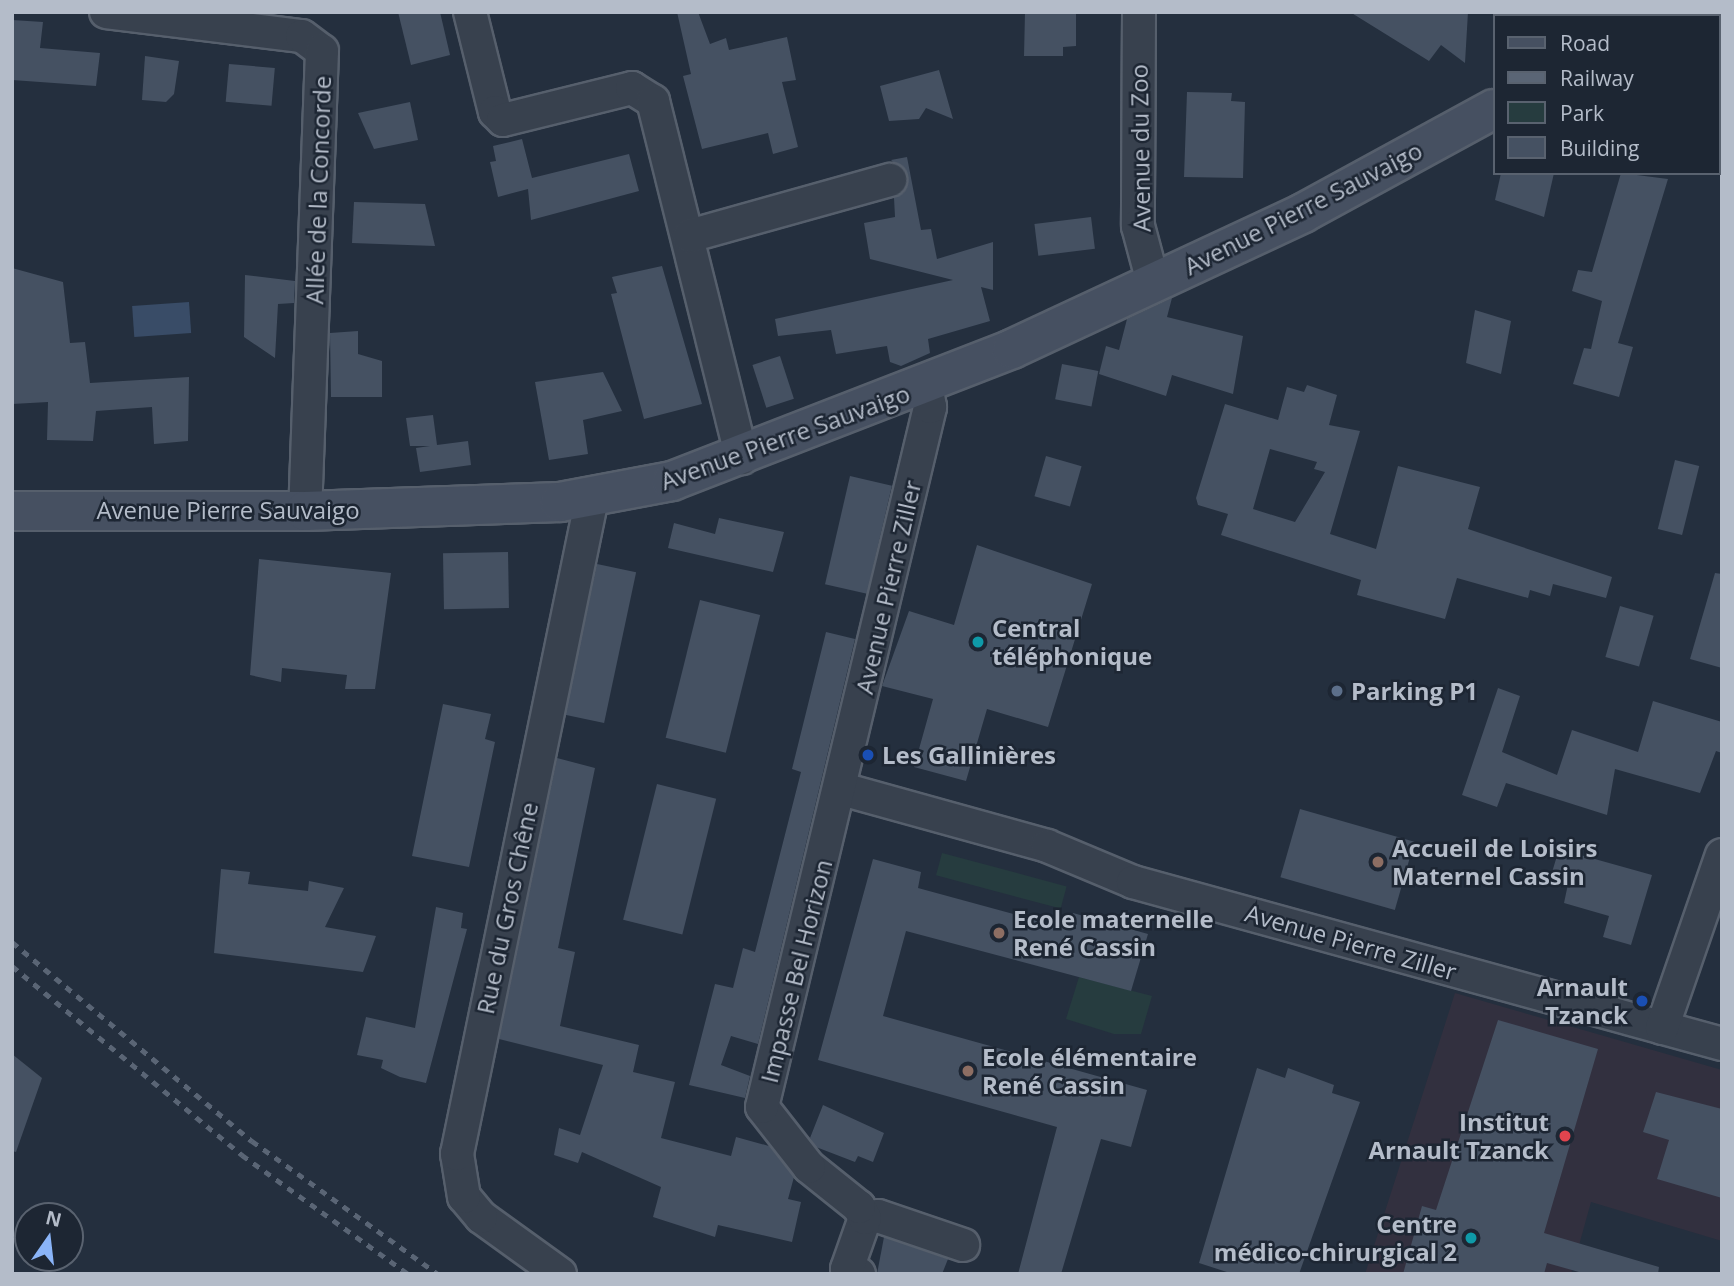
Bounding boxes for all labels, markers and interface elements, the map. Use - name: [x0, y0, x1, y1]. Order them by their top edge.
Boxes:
- legend: [1492, 14, 1720, 175]
- text: Road: [1560, 29, 1610, 57]
- street label: Avenue du Zoo: [1124, 64, 1156, 232]
- text: Railway: [1560, 64, 1634, 92]
- street label: Allée de la Concorde: [300, 75, 336, 305]
- text: Park: [1560, 99, 1604, 127]
- text: Building: [1560, 134, 1639, 162]
- street label: Avenue Pierre Sauvaigo: [1179, 135, 1427, 281]
- street label: Avenue Pierre Sauvaigo: [656, 378, 914, 496]
- street label: Avenue Pierre Ziller: [849, 477, 927, 697]
- street label: Avenue Pierre Sauvaigo: [96, 496, 360, 524]
- place label: Central téléphonique: [992, 614, 1152, 670]
- marker: Central téléphonique: [970, 634, 986, 650]
- place label: Parking P1: [1351, 677, 1478, 705]
- marker: Parking P1: [1329, 683, 1345, 699]
- place label: Les Gallinières: [882, 741, 1056, 769]
- marker: Les Gallinières: [860, 747, 876, 763]
- street label: Rue du Gros Chêne: [470, 799, 544, 1017]
- place label: Accueil de Loisirs Maternel Cassin: [1392, 834, 1598, 890]
- marker: Accueil de Loisirs Maternel Cassin: [1370, 854, 1386, 870]
- street label: Impasse Bel Horizon: [754, 856, 838, 1086]
- street label: Avenue Pierre Ziller: [1242, 898, 1460, 986]
- place label: Ecole maternelle René Cassin: [1013, 905, 1214, 961]
- marker: Ecole maternelle René Cassin: [991, 925, 1007, 941]
- place label: Arnault Tzanck: [1537, 973, 1628, 1029]
- marker: Arnault Tzanck: [1634, 993, 1650, 1009]
- place label: Ecole élémentaire René Cassin: [982, 1043, 1197, 1099]
- marker: Ecole élémentaire René Cassin: [960, 1063, 976, 1079]
- place label: Institut Arnault Tzanck: [1368, 1108, 1549, 1164]
- marker: Institut Arnault Tzanck: [1555, 1126, 1575, 1146]
- north arrow: [14, 1202, 84, 1272]
- text: N: [43, 1204, 64, 1233]
- place label: Centre médico-chirurgical 2: [1214, 1210, 1457, 1266]
- marker: Centre médico-chirurgical 2: [1463, 1230, 1479, 1246]

